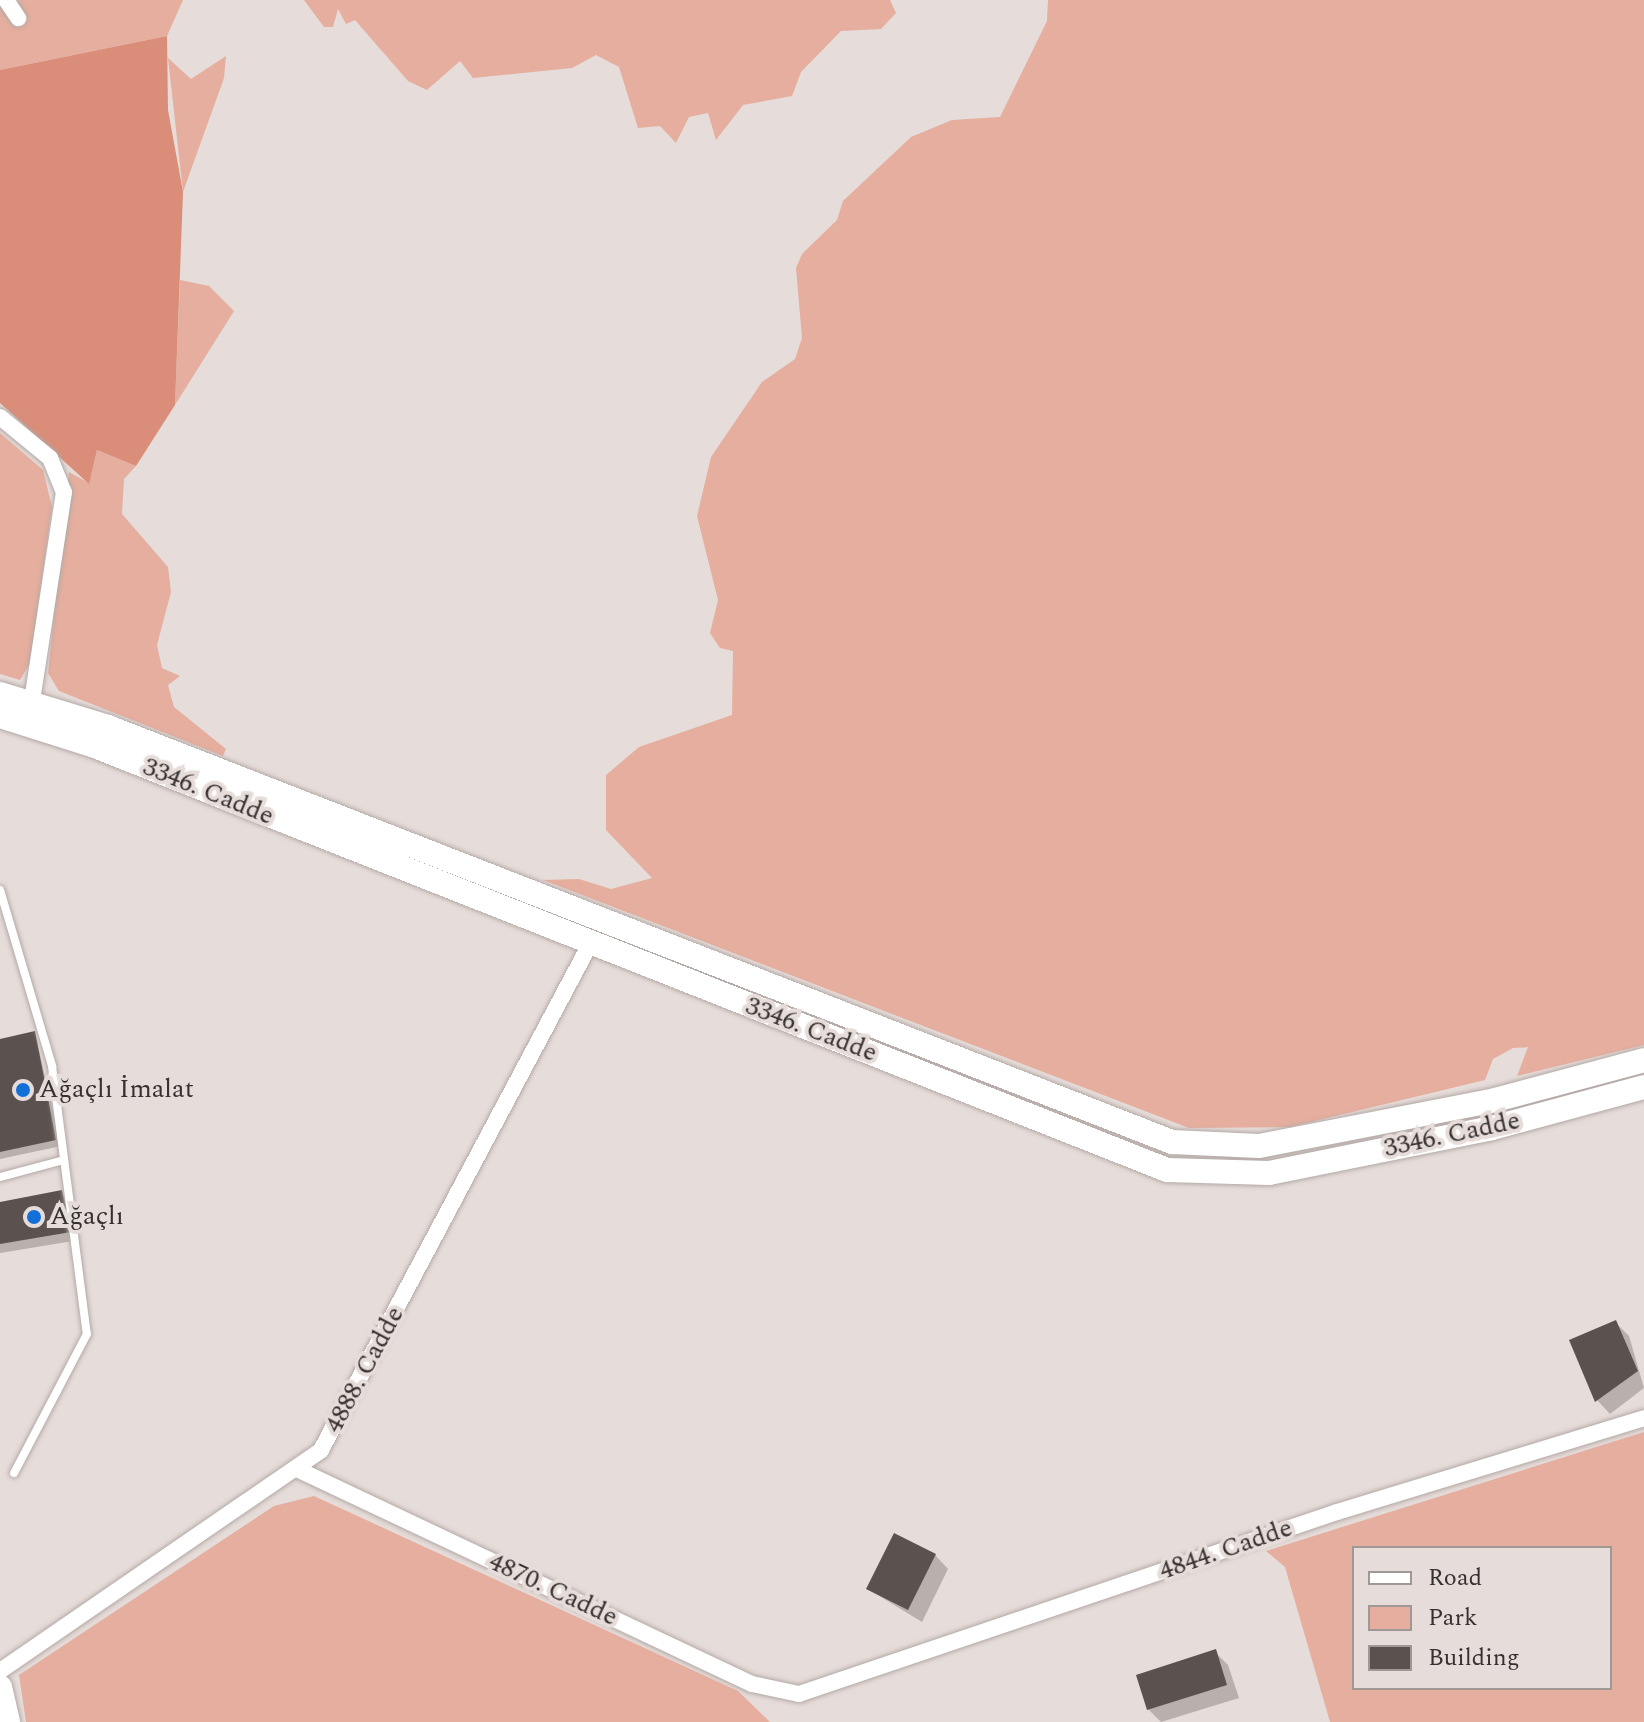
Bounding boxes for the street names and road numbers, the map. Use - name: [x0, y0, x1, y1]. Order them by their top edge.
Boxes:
- street label: 3346. Cadde: [138, 752, 278, 832]
- street label: 3346. Cadde: [741, 991, 881, 1069]
- street label: 3346. Cadde: [1381, 1105, 1523, 1165]
- street label: 4888. Cadde: [319, 1302, 411, 1438]
- street label: 4844. Cadde: [1156, 1513, 1296, 1587]
- street label: 4870. Cadde: [484, 1547, 622, 1633]

